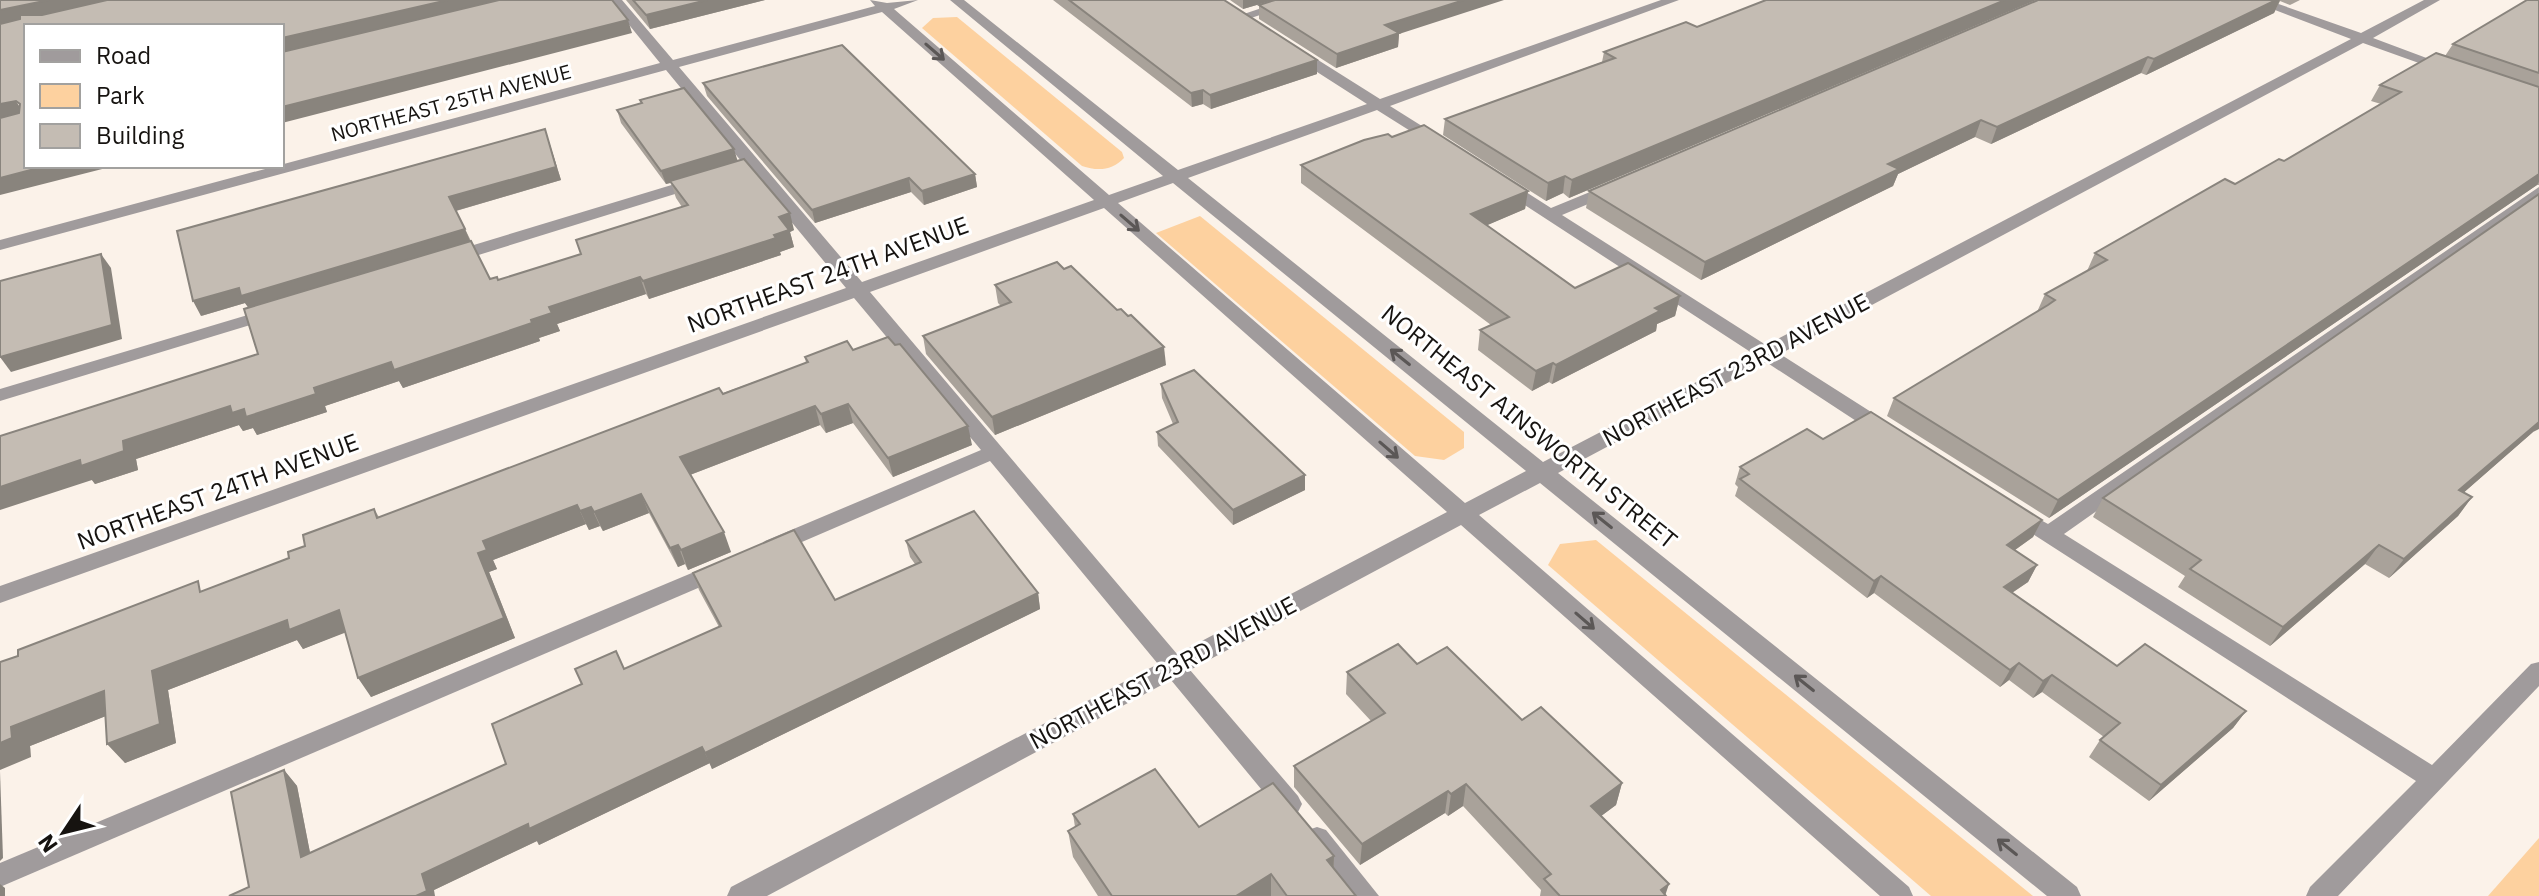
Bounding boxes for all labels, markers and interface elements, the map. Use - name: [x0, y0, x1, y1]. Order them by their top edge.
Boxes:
- legend: [24, 24, 284, 168]
- text: Road: [96, 39, 151, 71]
- one-way arrow: [924, 42, 944, 60]
- street label: NORTHEAST 25TH AVENUE: [328, 57, 574, 148]
- text: Park: [96, 79, 145, 111]
- text: Building: [96, 119, 184, 151]
- street label: NORTHEAST 24TH AVENUE: [683, 208, 973, 340]
- one-way arrow: [1119, 214, 1139, 232]
- street label: NORTHEAST 23RD AVENUE: [1596, 285, 1875, 453]
- street label: NORTHEAST AINSWORTH STREET: [1375, 297, 1684, 556]
- one-way arrow: [1390, 348, 1411, 365]
- street label: NORTHEAST 24TH AVENUE: [73, 425, 363, 557]
- one-way arrow: [1378, 440, 1399, 458]
- one-way arrow: [1592, 511, 1613, 529]
- street label: NORTHEAST 23RD AVENUE: [1023, 588, 1302, 756]
- one-way arrow: [1574, 611, 1595, 629]
- one-way arrow: [1795, 674, 1815, 692]
- north arrow: [24, 792, 104, 872]
- text: N: [31, 829, 64, 859]
- one-way arrow: [1997, 838, 2017, 856]

